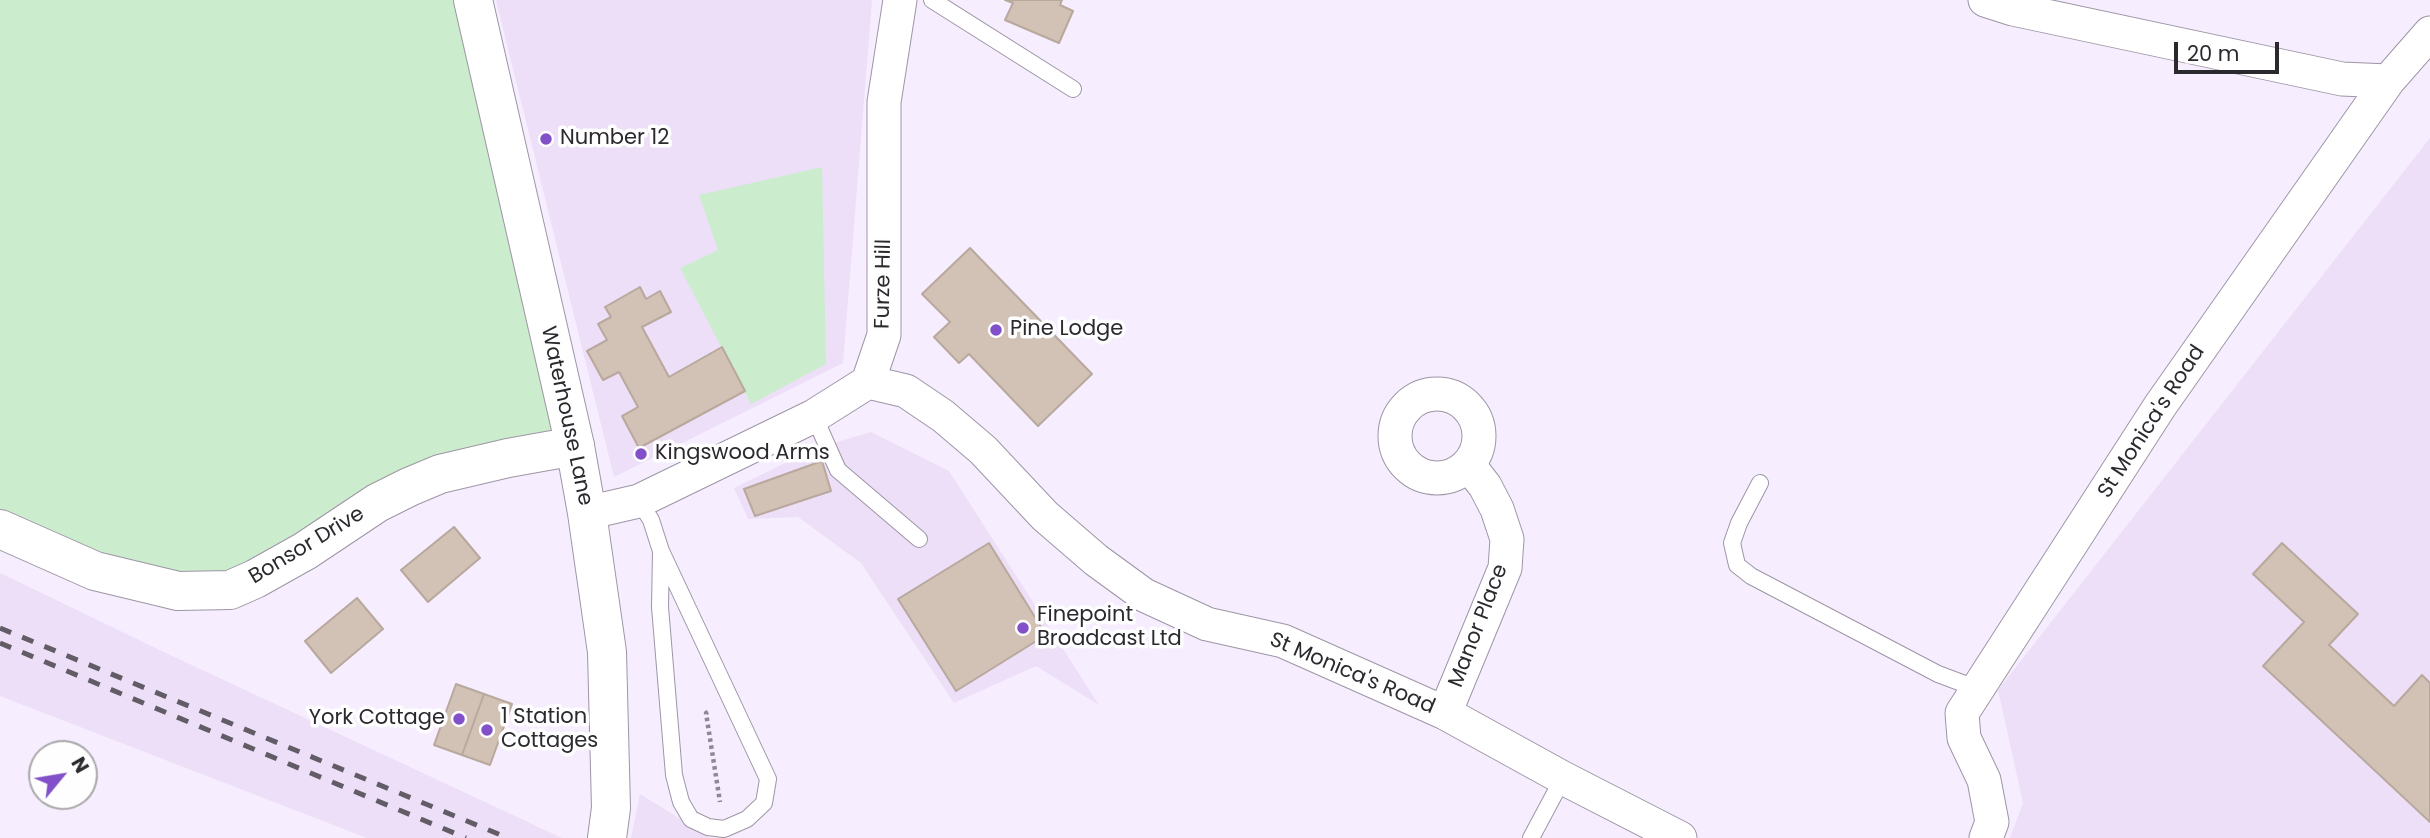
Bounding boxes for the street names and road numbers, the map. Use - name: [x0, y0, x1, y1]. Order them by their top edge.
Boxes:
- street label: Furze Hill: [871, 239, 897, 329]
- street label: Waterhouse Lane: [535, 324, 597, 508]
- street label: St Monica's Road: [2093, 341, 2211, 503]
- street label: Bonsor Drive: [245, 502, 369, 590]
- street label: Manor Place: [1444, 561, 1514, 691]
- street label: St Monica's Road: [1266, 628, 1438, 720]

